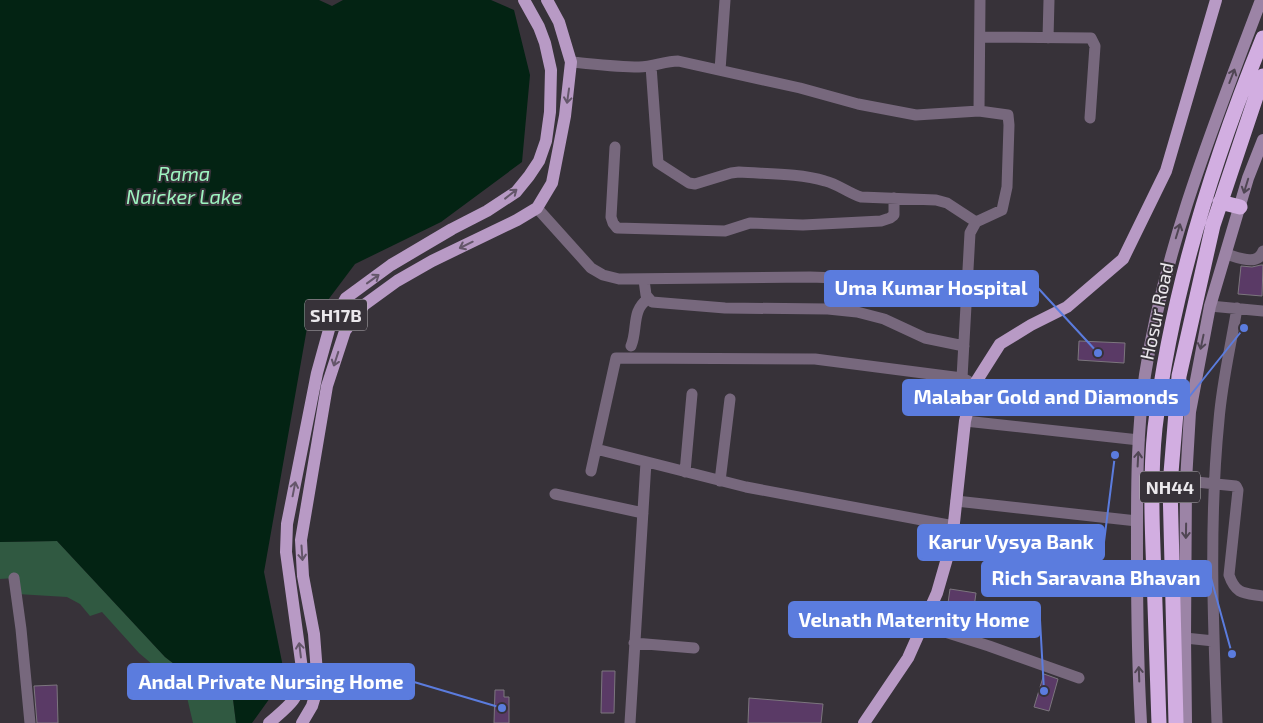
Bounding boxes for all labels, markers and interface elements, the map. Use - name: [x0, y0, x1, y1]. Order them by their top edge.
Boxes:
- one-way arrow: [1228, 69, 1237, 84]
- one-way arrow: [562, 88, 572, 104]
- water label: Rama Naicker Lake: [126, 161, 242, 208]
- one-way arrow: [1241, 178, 1251, 194]
- one-way arrow: [504, 189, 517, 200]
- one-way arrow: [1174, 223, 1184, 239]
- one-way arrow: [459, 240, 474, 250]
- street label: Hosur Road: [1134, 260, 1178, 362]
- callout: Uma Kumar Hospital: [825, 271, 1038, 306]
- one-way arrow: [366, 273, 379, 284]
- text: Uma Kumar Hospital: [835, 275, 1028, 299]
- road number: SH17B: [305, 300, 367, 330]
- one-way arrow: [1197, 334, 1207, 350]
- one-way arrow: [331, 351, 340, 366]
- callout: Malabar Gold and Diamonds: [903, 380, 1189, 415]
- text: Malabar Gold and Diamonds: [913, 384, 1179, 408]
- one-way arrow: [1134, 452, 1143, 468]
- road number: NH44: [1140, 472, 1200, 502]
- one-way arrow: [290, 482, 300, 498]
- one-way arrow: [1181, 522, 1191, 539]
- callout: Karur Vysya Bank: [918, 525, 1104, 560]
- text: Karur Vysya Bank: [928, 529, 1094, 554]
- one-way arrow: [297, 544, 306, 560]
- callout: Rich Saravana Bhavan: [982, 561, 1211, 596]
- text: Rich Saravana Bhavan: [992, 565, 1200, 589]
- callout: Velnath Maternity Home: [789, 602, 1040, 637]
- text: Velnath Maternity Home: [798, 607, 1030, 632]
- one-way arrow: [294, 643, 304, 659]
- callout: Andal Private Nursing Home: [128, 664, 414, 699]
- one-way arrow: [1134, 667, 1143, 683]
- text: Andal Private Nursing Home: [138, 669, 404, 693]

